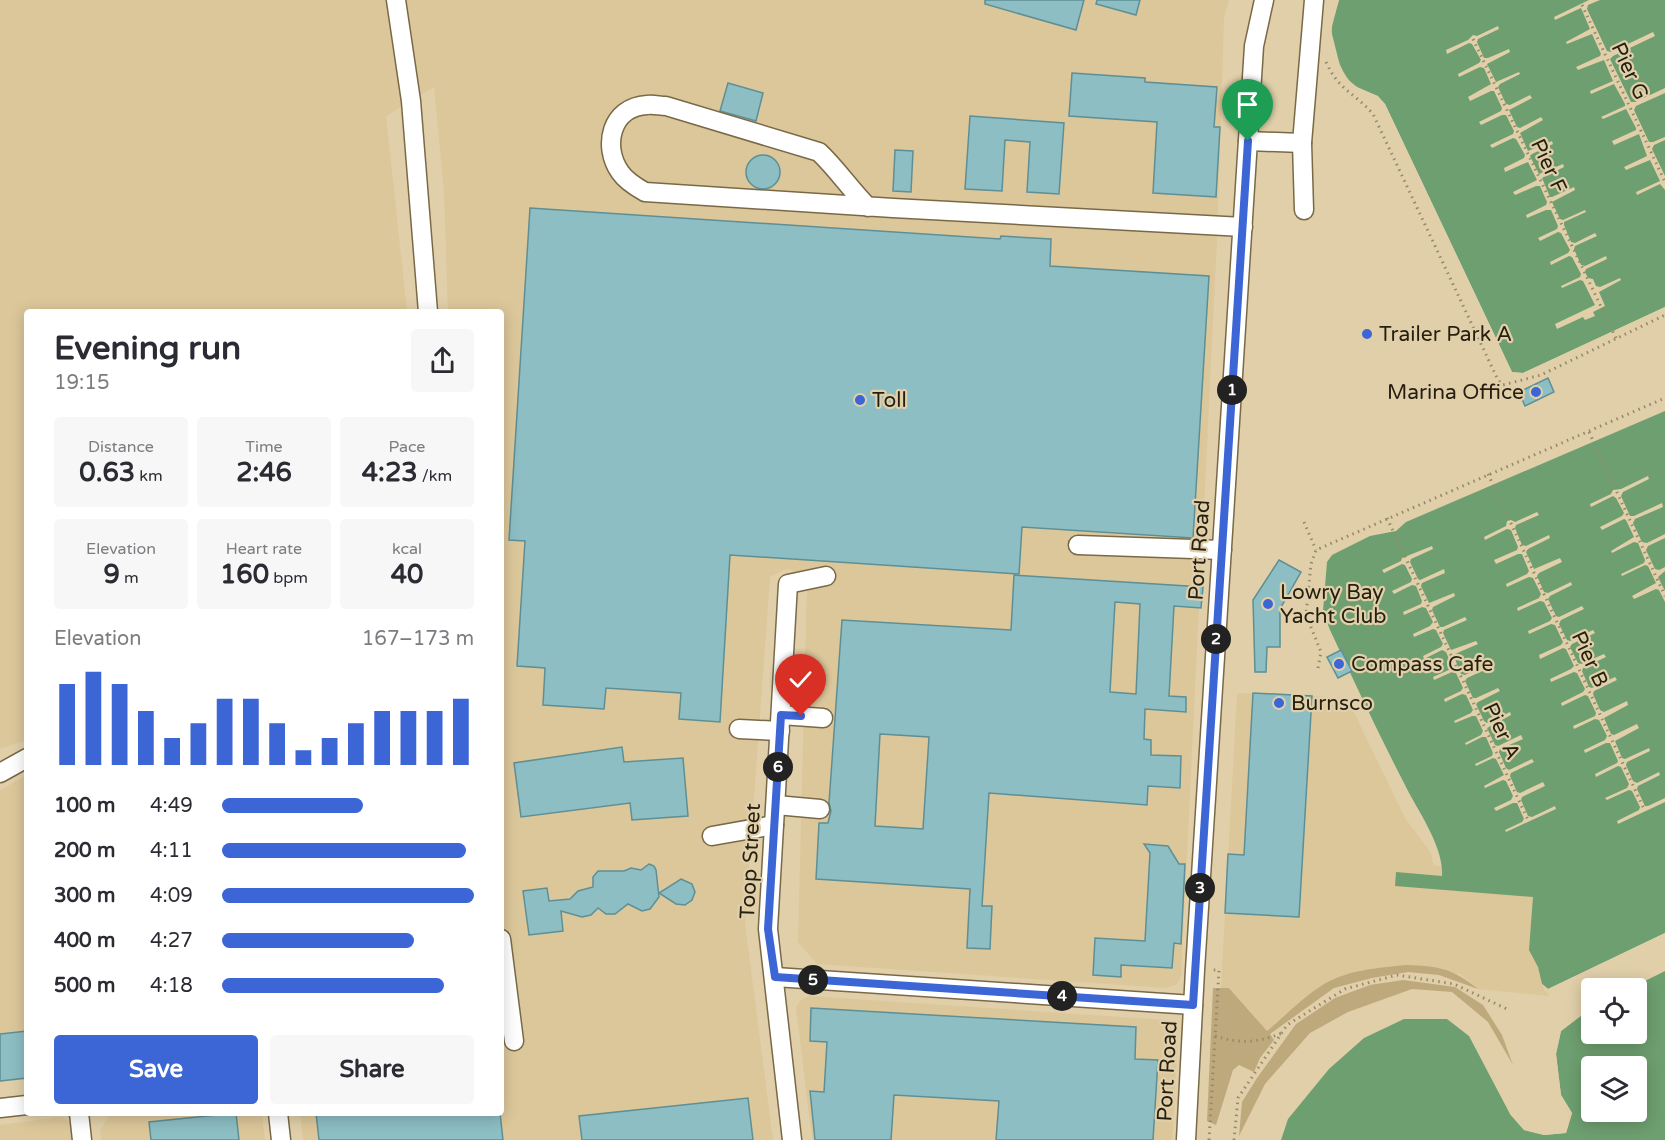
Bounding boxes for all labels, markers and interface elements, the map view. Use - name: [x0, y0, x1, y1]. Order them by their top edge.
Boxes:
- street label: Pier G: [1605, 39, 1654, 104]
- pin: [1222, 79, 1273, 141]
- icon: arrive: [1231, 88, 1264, 121]
- street label: Pier F: [1525, 135, 1572, 198]
- place label: Trailer Park A: [1379, 322, 1512, 347]
- marker: Trailer Park A: [1360, 327, 1374, 341]
- text: Evening run: [54, 329, 241, 368]
- button: share: [411, 329, 474, 392]
- text: 19:15: [54, 371, 109, 395]
- pin: 1: [1217, 375, 1247, 405]
- text: 1: [1227, 380, 1237, 400]
- place label: Marina Office: [1387, 380, 1524, 405]
- marker: Marina Office: [1529, 385, 1543, 399]
- place label: Toll: [872, 388, 907, 413]
- marker: Toll: [853, 393, 867, 407]
- text: Distance: [88, 437, 154, 457]
- text: Time: [245, 437, 283, 457]
- text: Pace: [389, 437, 425, 457]
- text: 0.63: [79, 457, 135, 488]
- text: 2:46: [236, 457, 292, 488]
- text: 4:23: [362, 457, 418, 488]
- text: km: [135, 466, 163, 486]
- text: /km: [418, 466, 452, 486]
- street label: Port Road: [1184, 499, 1215, 601]
- text: Elevation: [86, 539, 156, 559]
- text: Heart rate: [226, 539, 302, 559]
- text: kcal: [392, 539, 422, 559]
- text: 9: [103, 559, 120, 590]
- text: 160: [220, 559, 269, 590]
- text: 40: [391, 559, 423, 590]
- text: m: [120, 568, 139, 588]
- text: bpm: [269, 568, 308, 588]
- place label: Lowry Bay Yacht Club: [1280, 580, 1387, 629]
- marker: Lowry Bay Yacht Club: [1261, 597, 1275, 611]
- pin: 2: [1201, 624, 1231, 654]
- text: Elevation: [54, 627, 141, 651]
- text: 167–173 m: [362, 627, 474, 651]
- street label: Pier B: [1566, 627, 1613, 691]
- text: 2: [1211, 629, 1221, 649]
- place label: Compass Cafe: [1351, 652, 1494, 677]
- pin: [775, 654, 826, 716]
- marker: Compass Cafe: [1332, 657, 1346, 671]
- icon: check: [784, 663, 817, 696]
- place label: Burnsco: [1291, 691, 1373, 716]
- marker: Burnsco: [1272, 696, 1286, 710]
- street label: Pier A: [1477, 699, 1526, 764]
- pin: 6: [763, 752, 793, 782]
- text: 6: [773, 757, 783, 777]
- text: 100 m: [54, 794, 115, 818]
- text: 4:49: [150, 794, 193, 818]
- street label: Toop Street: [735, 803, 766, 919]
- text: 200 m: [54, 839, 115, 863]
- text: 4:11: [150, 839, 193, 863]
- pin: 3: [1185, 873, 1215, 903]
- text: 3: [1195, 878, 1205, 898]
- text: 300 m: [54, 884, 115, 908]
- text: 4:09: [150, 884, 193, 908]
- text: 400 m: [54, 929, 115, 953]
- text: 4:27: [150, 929, 193, 953]
- pin: 5: [798, 965, 828, 995]
- text: 5: [808, 970, 818, 990]
- text: 500 m: [54, 974, 115, 998]
- text: 4:18: [150, 974, 193, 998]
- map controls: [1581, 978, 1647, 1122]
- button: locate: [1581, 978, 1647, 1044]
- pin: 4: [1047, 981, 1077, 1011]
- text: 4: [1057, 986, 1067, 1006]
- street label: Port Road: [1152, 1020, 1183, 1122]
- button: Save: [54, 1035, 258, 1104]
- button: Share: [270, 1035, 474, 1104]
- button: layers: [1581, 1056, 1647, 1122]

